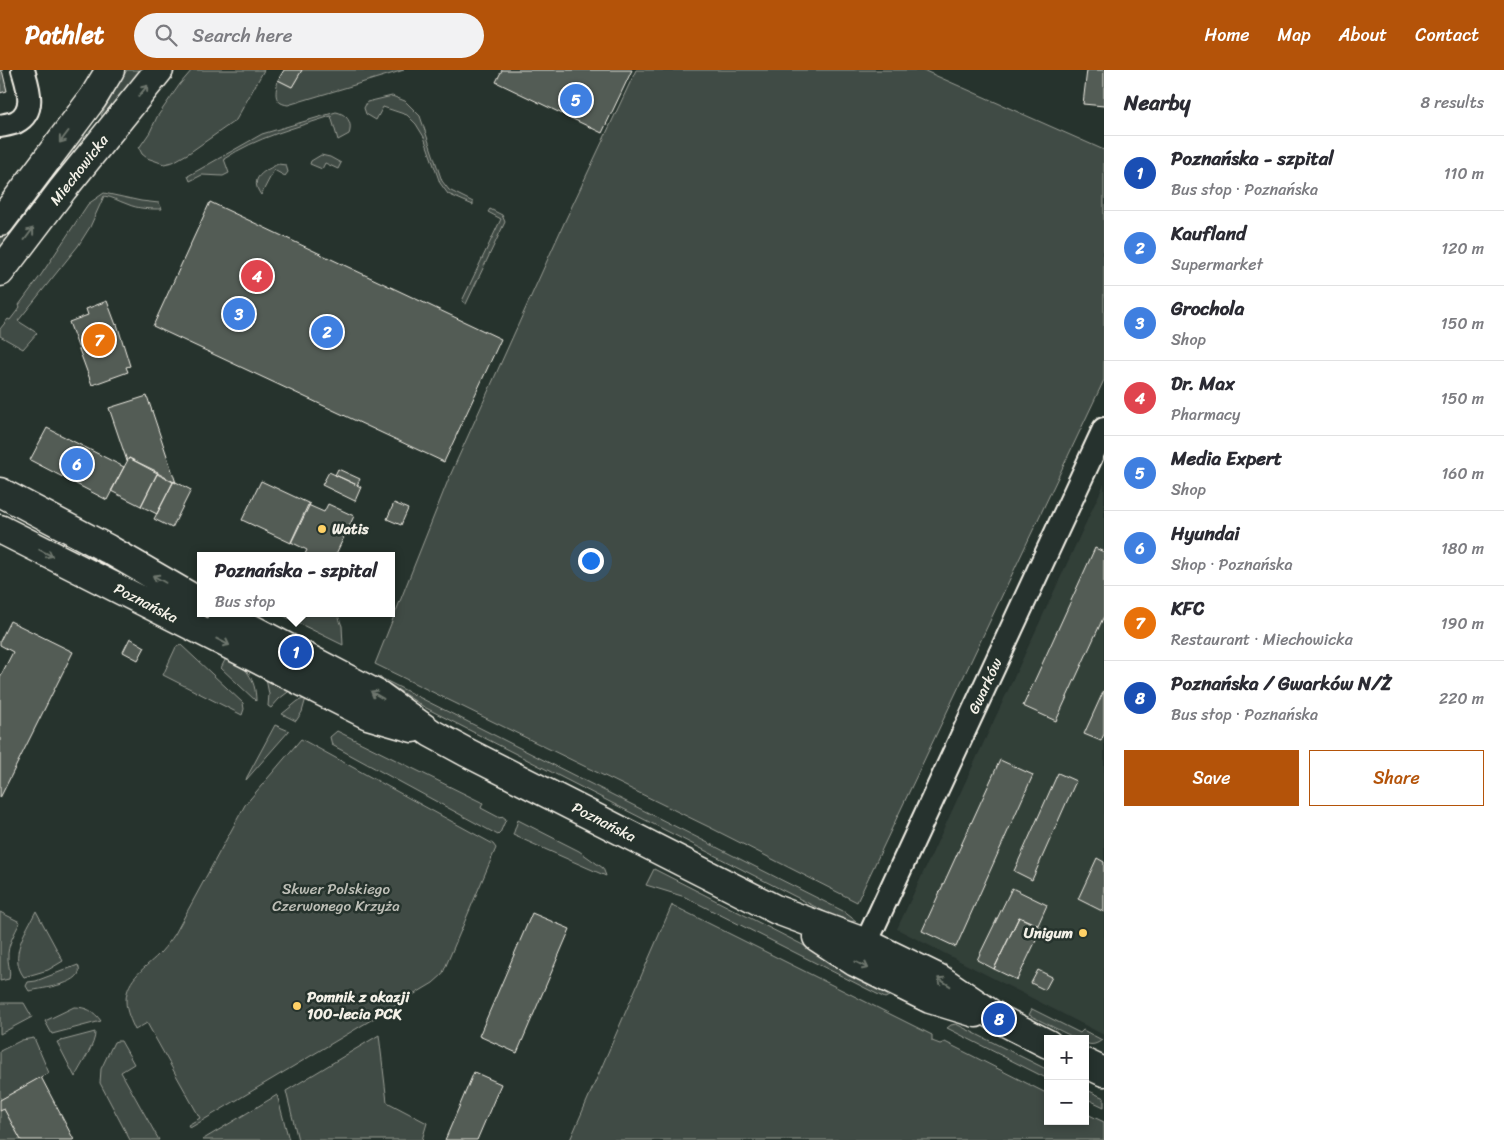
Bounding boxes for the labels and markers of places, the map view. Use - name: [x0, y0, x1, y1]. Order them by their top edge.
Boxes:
- pin: 5: [560, 81, 592, 119]
- pin: 4: [241, 257, 273, 295]
- pin: 3: [223, 295, 255, 333]
- pin: 2: [311, 313, 343, 351]
- pin: 7: [83, 321, 115, 359]
- pin: 6: [61, 445, 93, 483]
- place label: Watis: [332, 516, 370, 542]
- marker: Watis: [316, 523, 328, 535]
- pin: 1: [280, 633, 312, 671]
- place label: Unigum: [1024, 920, 1073, 946]
- marker: Unigum: [1077, 927, 1089, 939]
- place label: Pomnik z okazji 100-lecia PCK: [307, 984, 410, 1027]
- marker: Pomnik z okazji 100-lecia PCK: [291, 1000, 303, 1012]
- pin: 8: [983, 1000, 1015, 1038]

